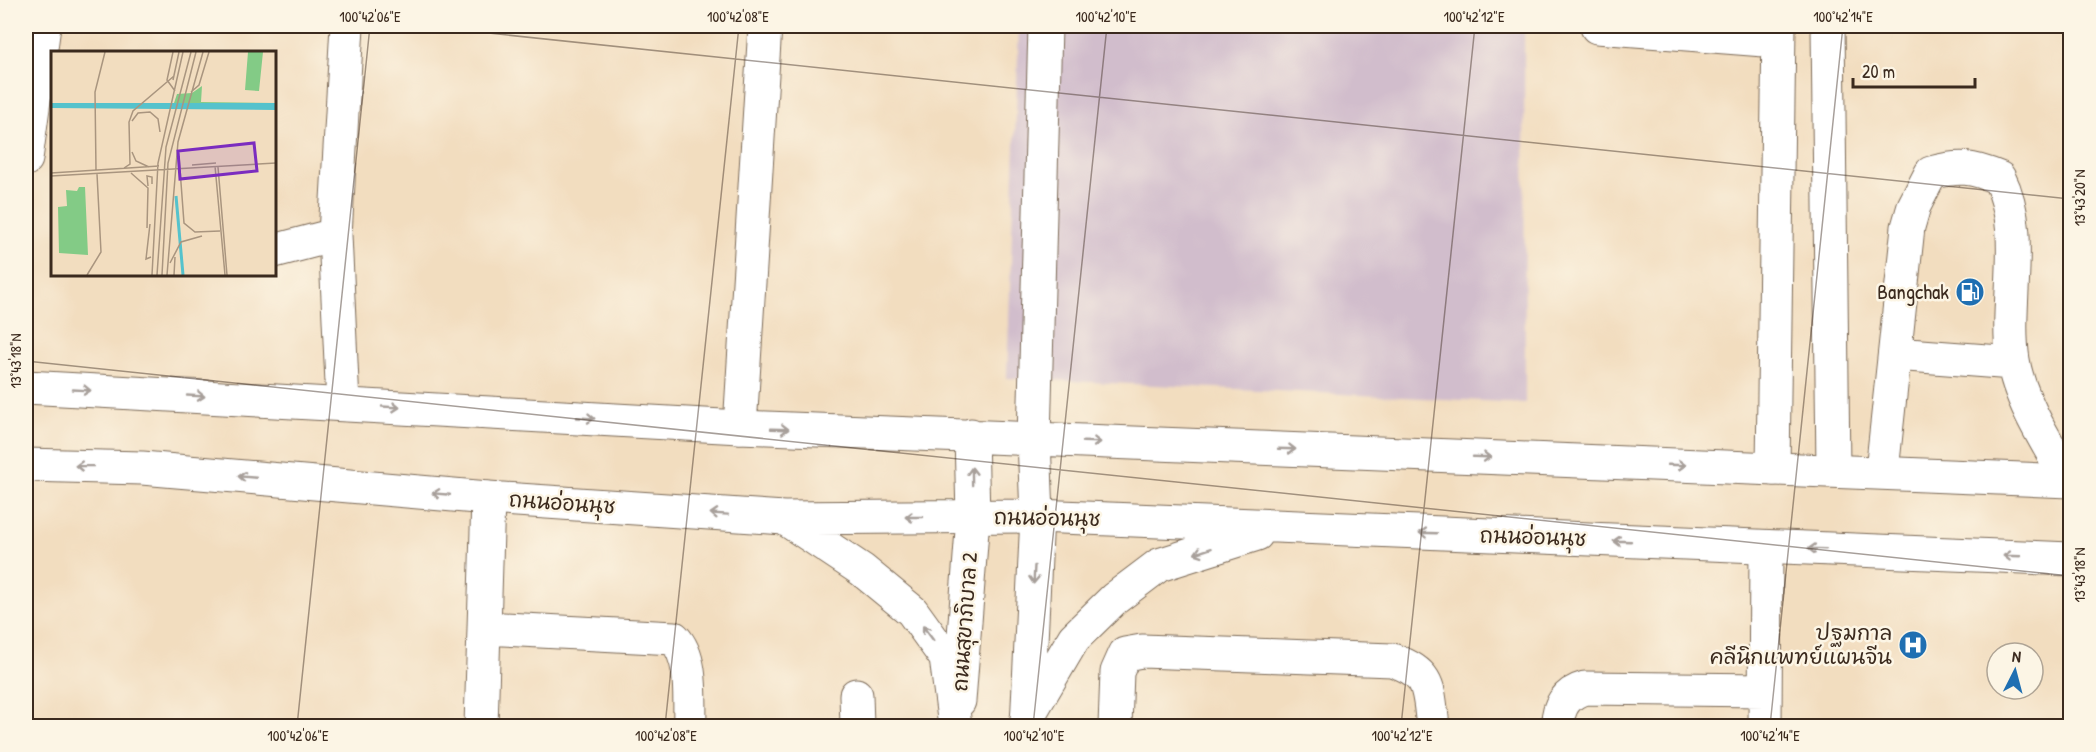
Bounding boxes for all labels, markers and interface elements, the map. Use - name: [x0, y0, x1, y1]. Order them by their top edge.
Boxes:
- text: 100°42'06"E: [339, 6, 401, 27]
- text: 100°42'08"E: [707, 6, 769, 27]
- text: 100°42'10"E: [1076, 6, 1137, 27]
- text: 100°42'12"E: [1443, 6, 1505, 27]
- text: 100°42'14"E: [1813, 6, 1873, 27]
- inset map: [51, 51, 276, 276]
- scale bar: [1853, 51, 1974, 89]
- text: 20 m: [1862, 59, 1895, 84]
- text: 13°43'20"N: [2069, 170, 2090, 226]
- fuel station icon: Bangchak: [1954, 276, 1986, 308]
- place label: Bangchak: [1877, 277, 1949, 306]
- text: 13°43'18"N: [5, 334, 26, 388]
- one-way arrow: [71, 385, 91, 396]
- one-way arrow: [186, 391, 206, 402]
- one-way arrow: [381, 401, 400, 412]
- one-way arrow: [575, 413, 595, 424]
- one-way arrow: [770, 423, 790, 434]
- one-way arrow: [1082, 436, 1102, 447]
- one-way arrow: [1277, 444, 1297, 455]
- one-way arrow: [1471, 452, 1491, 463]
- one-way arrow: [1666, 459, 1686, 471]
- one-way arrow: [74, 460, 94, 472]
- one-way arrow: [966, 467, 978, 487]
- one-way arrow: [237, 471, 257, 482]
- street label: ถนนอ่อนนุช: [508, 484, 616, 523]
- one-way arrow: [431, 488, 451, 499]
- street label: ถนนอ่อนนุช: [994, 502, 1100, 535]
- one-way arrow: [710, 508, 730, 519]
- one-way arrow: [905, 511, 925, 523]
- street label: ถนนอ่อนนุช: [1479, 520, 1587, 555]
- one-way arrow: [1418, 528, 1438, 539]
- one-way arrow: [1613, 535, 1633, 547]
- one-way arrow: [1808, 543, 1828, 554]
- one-way arrow: [1193, 546, 1212, 557]
- text: 13°43'18"N: [2069, 548, 2090, 602]
- street label: ถนนสุขาภิบาล 2: [945, 551, 986, 693]
- one-way arrow: [2003, 551, 2023, 562]
- one-way arrow: [1029, 564, 1040, 584]
- place label: ปฐมกาล คลีนิกแพทย์แผนจีน: [1710, 618, 1892, 671]
- one-way arrow: [922, 625, 934, 641]
- hospital icon: ปฐมกาล คลีนิกแพทย์แผนจีน: [1897, 629, 1929, 661]
- north arrow: [1985, 641, 2045, 701]
- text: N: [2011, 645, 2022, 668]
- text: 100°42'06"E: [267, 725, 329, 746]
- text: 100°42'08"E: [635, 725, 697, 746]
- text: 100°42'10"E: [1004, 725, 1065, 746]
- text: 100°42'12"E: [1371, 725, 1433, 746]
- text: 100°42'14"E: [1740, 725, 1800, 746]

